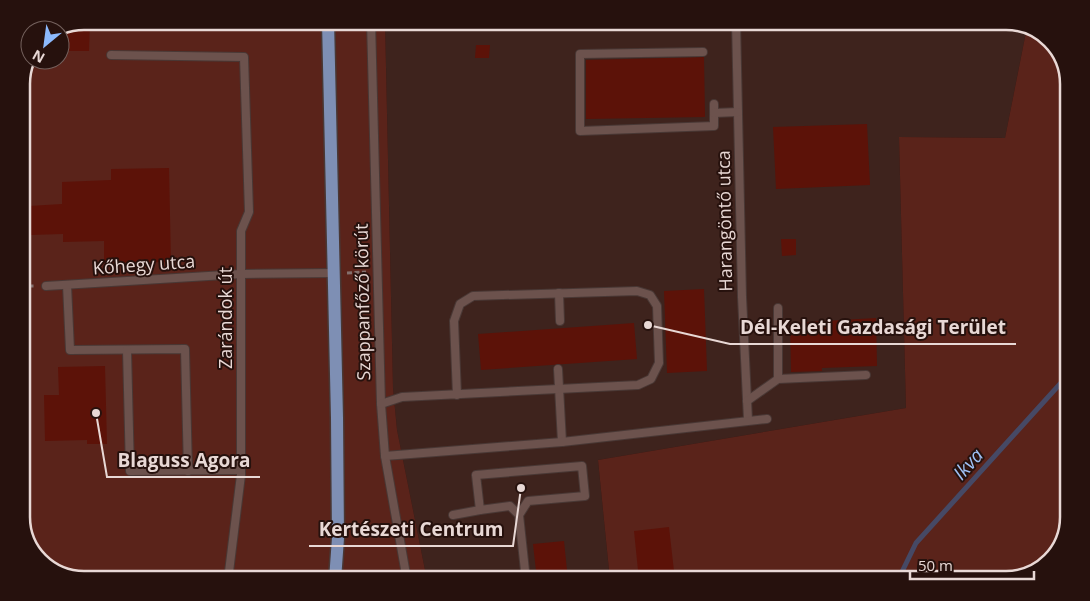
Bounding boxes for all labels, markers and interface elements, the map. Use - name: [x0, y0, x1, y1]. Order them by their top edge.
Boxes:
- north arrow: [20, 20, 70, 70]
- text: N: [29, 46, 48, 68]
- street label: Harangöntő utca: [711, 150, 737, 292]
- street label: Szappanfőző körút: [349, 223, 375, 381]
- street label: Kőhegy utca: [92, 248, 196, 280]
- street label: Zarándok út: [213, 267, 237, 369]
- callout: Dél-Keleti Gazdasági Terület: [730, 310, 1016, 344]
- text: Dél-Keleti Gazdasági Terület: [740, 314, 1006, 340]
- callout: Blaguss Agora: [107, 443, 260, 477]
- water label: Ikva: [947, 443, 989, 485]
- text: Blaguss Agora: [118, 447, 250, 473]
- callout: Kertészeti Centrum: [309, 512, 513, 546]
- text: Kertészeti Centrum: [319, 516, 503, 542]
- scale bar: [910, 548, 1034, 580]
- text: 50 m: [918, 555, 953, 575]

